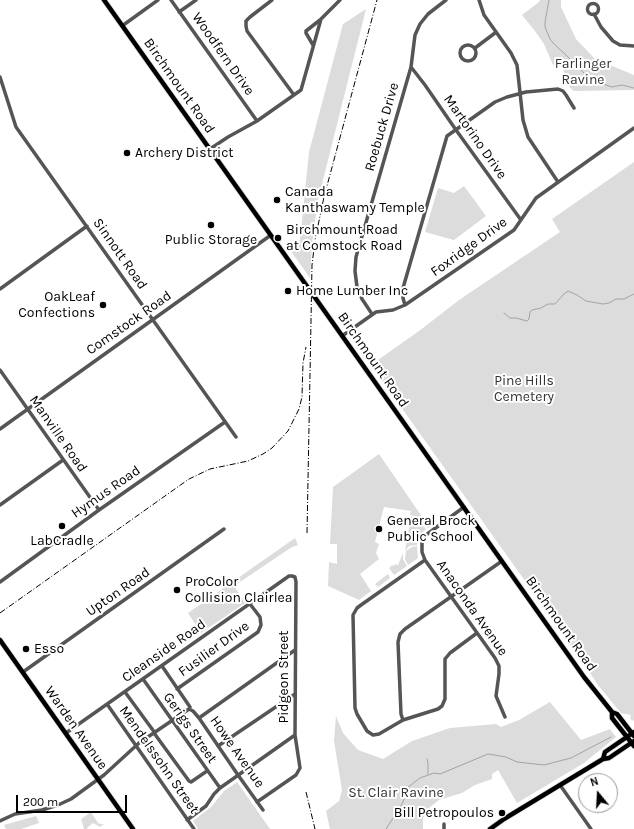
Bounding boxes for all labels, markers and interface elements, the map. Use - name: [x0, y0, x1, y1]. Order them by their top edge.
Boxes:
- street label: Woodfern Drive: [188, 9, 258, 99]
- street label: Birchmount Road: [140, 35, 218, 137]
- park label: Farlinger Ravine: [555, 56, 611, 88]
- street label: Roebuck Drive: [361, 81, 403, 173]
- street label: Martorino Drive: [440, 92, 510, 182]
- place label: Archery District: [135, 145, 234, 161]
- marker: Archery District: [122, 148, 132, 158]
- place label: Canada Kanthaswamy Temple: [285, 184, 425, 216]
- marker: Canada Kanthaswamy Temple: [272, 195, 282, 205]
- street label: Foxridge Drive: [427, 214, 511, 280]
- street label: Sinnott Road: [89, 215, 151, 293]
- marker: Public Storage: [206, 220, 216, 230]
- place label: Birchmount Road at Comstock Road: [286, 222, 403, 254]
- place label: Public Storage: [165, 232, 257, 248]
- marker: Birchmount Road at Comstock Road: [273, 233, 283, 243]
- place label: Home Lumber Inc: [296, 283, 408, 299]
- marker: Home Lumber Inc: [283, 286, 293, 296]
- street label: Comstock Road: [83, 287, 175, 359]
- place label: OakLeaf Confections: [18, 289, 95, 322]
- marker: OakLeaf Confections: [98, 300, 108, 310]
- street label: Birchmount Road: [334, 309, 412, 411]
- park label: Pine Hills Cemetery: [494, 373, 554, 406]
- street label: Manville Road: [25, 392, 91, 476]
- street label: Hymus Road: [68, 462, 144, 522]
- place label: General Brock Public School: [387, 513, 475, 546]
- marker: LabCradle: [57, 521, 67, 531]
- marker: General Brock Public School: [374, 524, 384, 534]
- place label: LabCradle: [30, 533, 94, 549]
- street label: Anaconda Avenue: [433, 557, 511, 659]
- street label: Upton Road: [83, 564, 153, 620]
- street label: Birchmount Road: [522, 573, 600, 675]
- place label: ProColor Collision Clairlea: [185, 574, 292, 606]
- marker: ProColor Collision Clairlea: [172, 585, 182, 595]
- street label: Cleanside Road: [119, 616, 209, 686]
- street label: Fusilier Drive: [175, 618, 253, 680]
- street label: Pidgeon Street: [276, 630, 292, 724]
- place label: Esso: [34, 641, 64, 657]
- marker: Esso: [21, 644, 31, 654]
- street label: Warden Avenue: [41, 683, 111, 773]
- street label: Gerigs Street: [159, 689, 221, 767]
- street label: Mendelssohn Street: [115, 703, 203, 817]
- street label: Howe Avenue: [206, 713, 268, 791]
- north arrow: [578, 773, 618, 813]
- text: N: [589, 775, 600, 789]
- park label: St. Clair Ravine: [348, 785, 444, 801]
- scale bar: [18, 787, 129, 813]
- text: 200 m: [23, 795, 58, 809]
- place label: Bill Petropoulos: [394, 805, 494, 821]
- marker: Bill Petropoulos: [497, 808, 507, 818]

